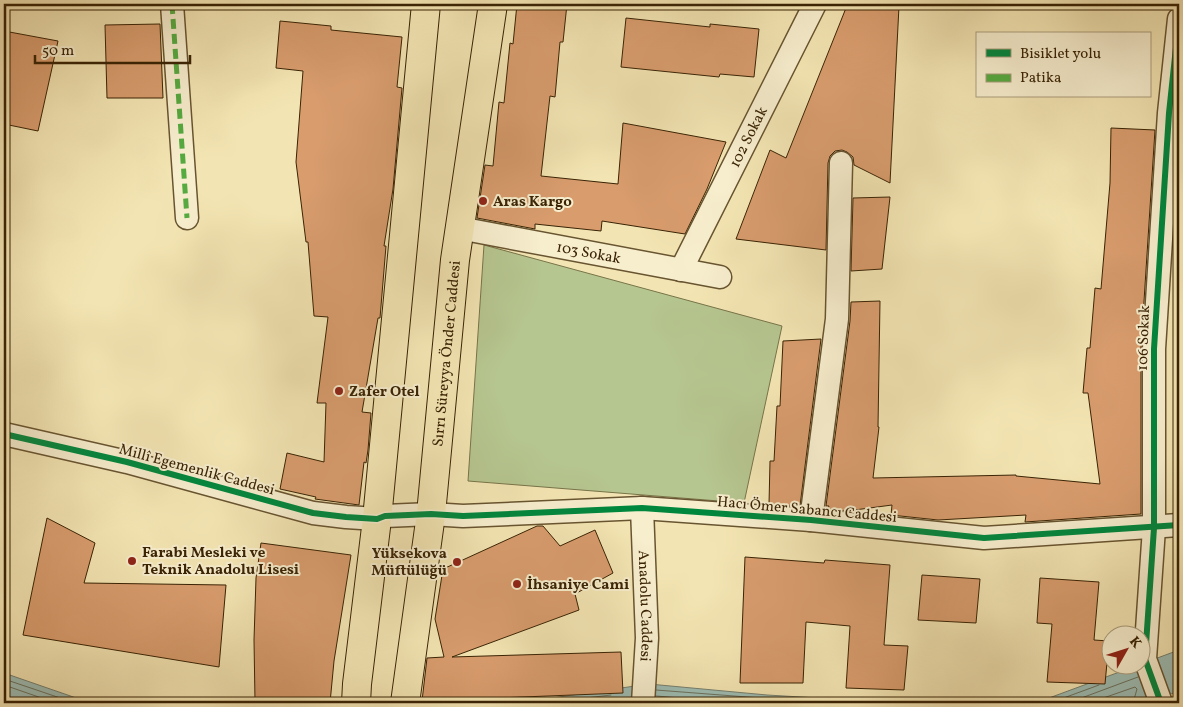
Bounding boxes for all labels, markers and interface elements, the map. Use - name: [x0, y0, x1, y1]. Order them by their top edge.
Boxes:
- scale bar: [35, 32, 190, 64]
- legend: [976, 32, 1150, 98]
- text: 50 m: [42, 41, 74, 62]
- text: Bisiklet yolu: [1020, 44, 1101, 65]
- text: Patika: [1020, 68, 1061, 89]
- street label: 102 Sokak: [725, 103, 774, 172]
- place label: Aras Kargo: [493, 192, 572, 213]
- marker: Aras Kargo: [477, 195, 489, 207]
- street label: 103 Sokak: [554, 237, 622, 270]
- street label: Sırrı Süreyya Önder Caddesi: [428, 260, 467, 448]
- street label: 106 Sokak: [1133, 305, 1156, 371]
- place label: Zafer Otel: [349, 382, 420, 403]
- marker: Zafer Otel: [333, 385, 345, 397]
- street label: Millî Egemenlik Caddesi: [116, 440, 277, 501]
- street label: Hacı Ömer Sabancı Caddesi: [716, 492, 898, 529]
- place label: Farabi Mesleki ve Teknik Anadolu Lisesi: [142, 543, 299, 581]
- place label: Yüksekova Müftülüğü: [371, 544, 447, 582]
- street label: Anadolu Caddesi: [632, 550, 656, 662]
- marker: Farabi Mesleki ve Teknik Anadolu Lisesi: [126, 555, 138, 567]
- marker: Yüksekova Müftülüğü: [451, 556, 463, 568]
- place label: İhsaniye Cami: [527, 575, 629, 596]
- marker: İhsaniye Cami: [511, 578, 523, 590]
- north arrow: [1100, 624, 1150, 674]
- text: K: [1124, 633, 1146, 653]

